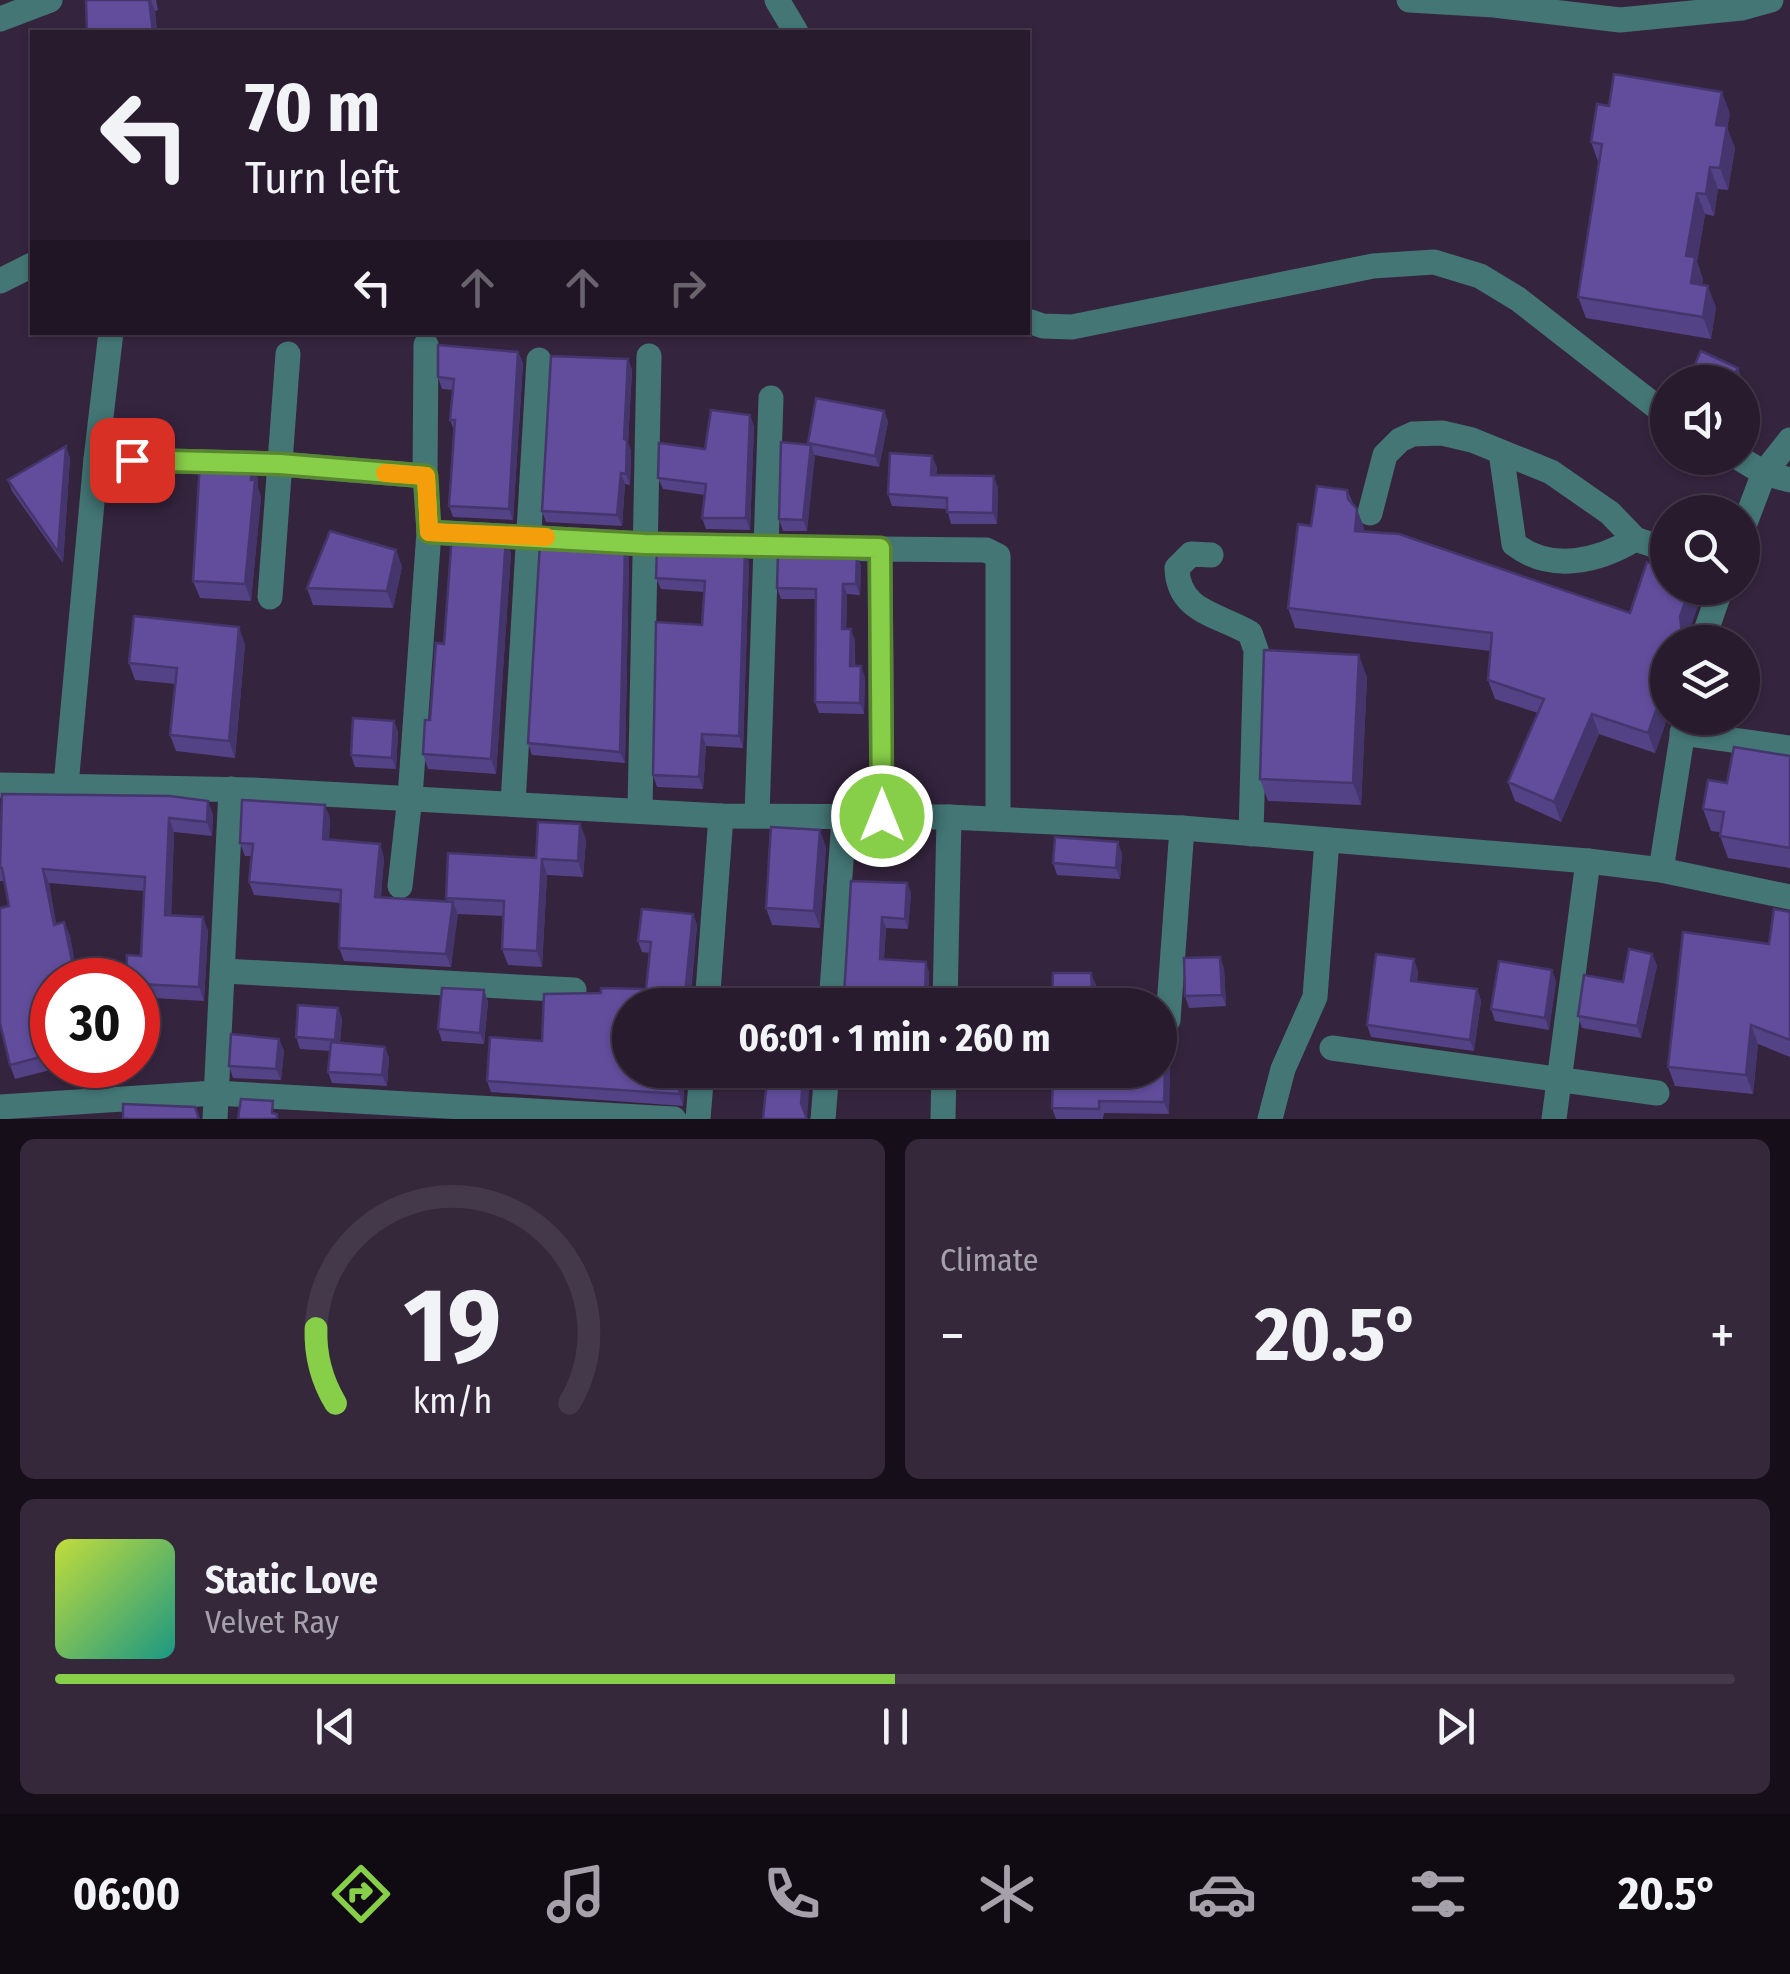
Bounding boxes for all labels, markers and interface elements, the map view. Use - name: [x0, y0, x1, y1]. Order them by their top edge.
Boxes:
- text: 70 m: [245, 66, 380, 150]
- icon: left: [80, 70, 210, 200]
- text: Turn left: [245, 151, 400, 205]
- icon: left: [345, 260, 400, 315]
- icon: ahead: [450, 260, 505, 315]
- icon: ahead: [555, 260, 610, 315]
- icon: right: [660, 260, 715, 315]
- map controls: [1650, 365, 1760, 735]
- button: sound: [1650, 365, 1760, 475]
- pin: [90, 418, 175, 503]
- icon: arrive: [105, 433, 160, 488]
- button: search: [1650, 495, 1760, 605]
- button: layers: [1650, 625, 1760, 735]
- position arrow: [830, 764, 934, 868]
- speed limit sign: 30: [30, 958, 160, 1088]
- text: 06:01 · 1 min · 260 m: [738, 1015, 1051, 1061]
- text: Climate: [940, 1241, 1039, 1279]
- text: 19: [404, 1264, 501, 1389]
- text: 20.5°: [1255, 1290, 1420, 1380]
- text: −: [940, 1303, 965, 1369]
- text: +: [1710, 1303, 1735, 1369]
- text: km/h: [413, 1380, 492, 1422]
- text: Static Love: [205, 1557, 378, 1603]
- text: Velvet Ray: [205, 1603, 339, 1641]
- icon: previous: [308, 1699, 363, 1754]
- icon: pause: [868, 1699, 923, 1754]
- icon: next: [1428, 1699, 1483, 1754]
- icon: directions: [326, 1859, 396, 1929]
- icon: music: [541, 1859, 611, 1929]
- icon: phone: [757, 1859, 827, 1929]
- icon: climate: [972, 1859, 1042, 1929]
- icon: car: [1187, 1859, 1257, 1929]
- icon: filters: [1403, 1859, 1473, 1929]
- text: 06:00: [73, 1867, 180, 1921]
- text: 20.5°: [1618, 1867, 1717, 1921]

